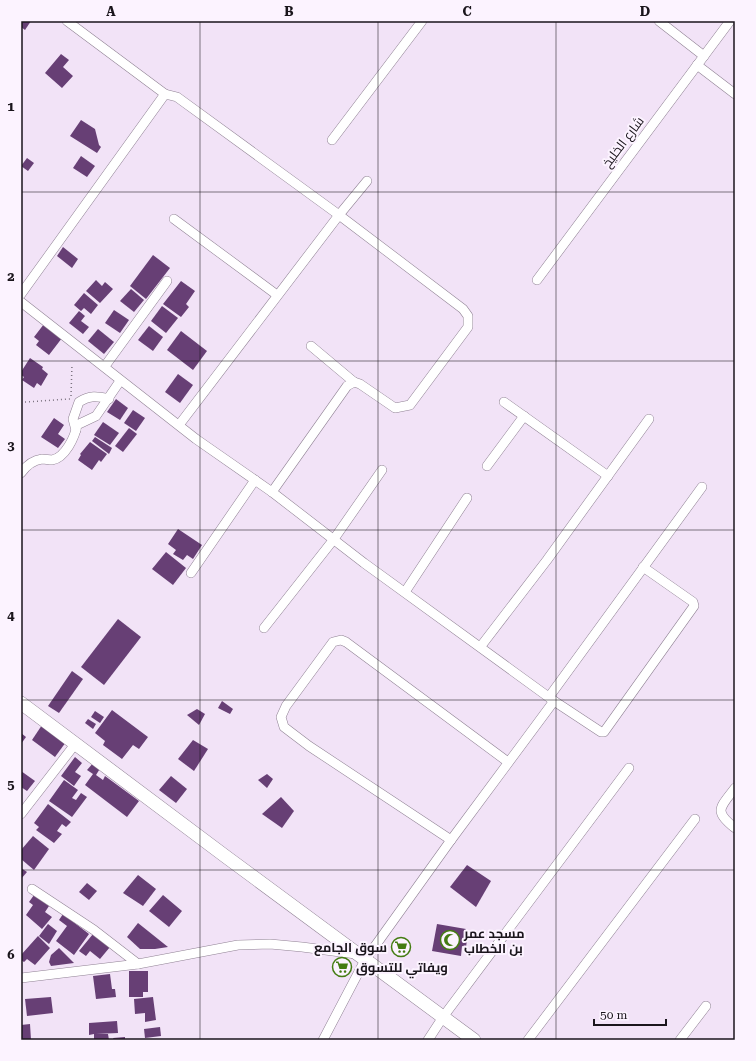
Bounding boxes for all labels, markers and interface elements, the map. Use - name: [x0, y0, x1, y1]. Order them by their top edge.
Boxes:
- text: A: [106, 4, 116, 19]
- text: B: [284, 4, 294, 19]
- text: C: [462, 4, 472, 19]
- text: D: [640, 4, 650, 19]
- text: 1: [7, 99, 15, 114]
- street label: شارع الخليخ: [599, 114, 648, 171]
- text: 2: [7, 269, 15, 284]
- text: 3: [7, 438, 15, 453]
- text: 4: [7, 608, 15, 623]
- text: 5: [7, 777, 15, 792]
- place label: مسجد عمر بن الخطاب: [463, 926, 525, 956]
- mosque icon: مسجد عمر بن الخطاب: [439, 929, 461, 951]
- supermarket icon: سوق الجامع: [390, 936, 412, 958]
- place label: سوق الجامع: [314, 940, 387, 956]
- text: 6: [7, 947, 15, 962]
- supermarket icon: ويفاتي للتسوق: [331, 956, 353, 978]
- place label: ويفاتي للتسوق: [356, 960, 448, 979]
- scale bar: [594, 1001, 666, 1027]
- text: 50 m: [600, 1008, 627, 1022]

